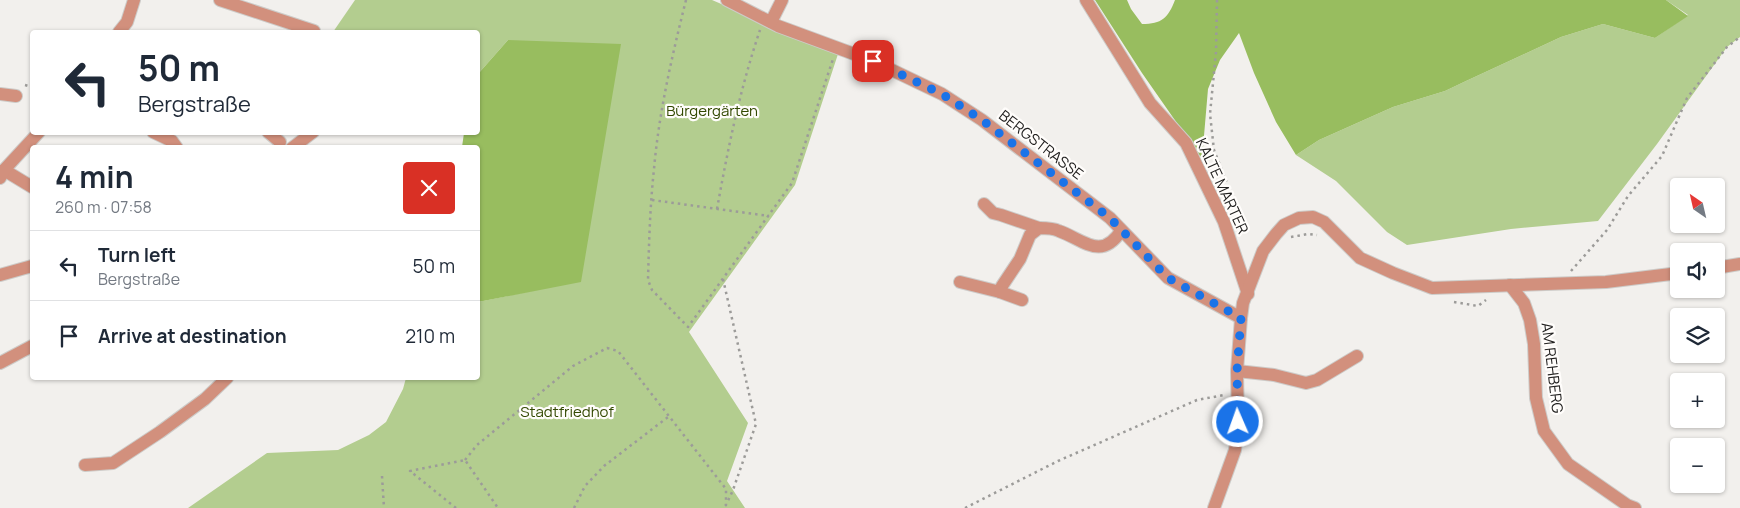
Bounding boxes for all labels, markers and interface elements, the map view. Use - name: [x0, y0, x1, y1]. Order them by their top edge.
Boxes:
- pin: [852, 40, 894, 82]
- text: 50 m: [138, 44, 220, 92]
- icon: arrive: [859, 47, 887, 75]
- icon: left: [55, 50, 120, 115]
- text: Bergstraße: [138, 89, 251, 119]
- park label: Bürgergärten: [666, 100, 758, 121]
- street label: BERGSTRASSE: [995, 105, 1088, 184]
- street label: KALTE MARTER: [1191, 134, 1254, 237]
- text: 4 min: [55, 156, 133, 197]
- button: close: [403, 162, 455, 214]
- north arrow: [1670, 178, 1725, 232]
- map controls: [1670, 178, 1725, 493]
- text: 260 m · 07:58: [55, 196, 152, 218]
- text: Turn left: [98, 242, 176, 268]
- button: sound: [1670, 243, 1725, 298]
- icon: left: [55, 252, 83, 280]
- text: 50 m: [413, 253, 455, 279]
- text: Bergstraße: [98, 268, 180, 290]
- button: layers: [1670, 308, 1725, 363]
- street label: AM REHBERG: [1537, 321, 1569, 415]
- icon: arrive: [55, 322, 83, 350]
- text: Arrive at destination: [98, 323, 287, 349]
- text: 210 m: [405, 323, 455, 349]
- button: +: [1670, 373, 1725, 428]
- position arrow: [1211, 395, 1263, 447]
- park label: Stadtfriedhof: [520, 401, 614, 422]
- button: −: [1670, 438, 1725, 493]

